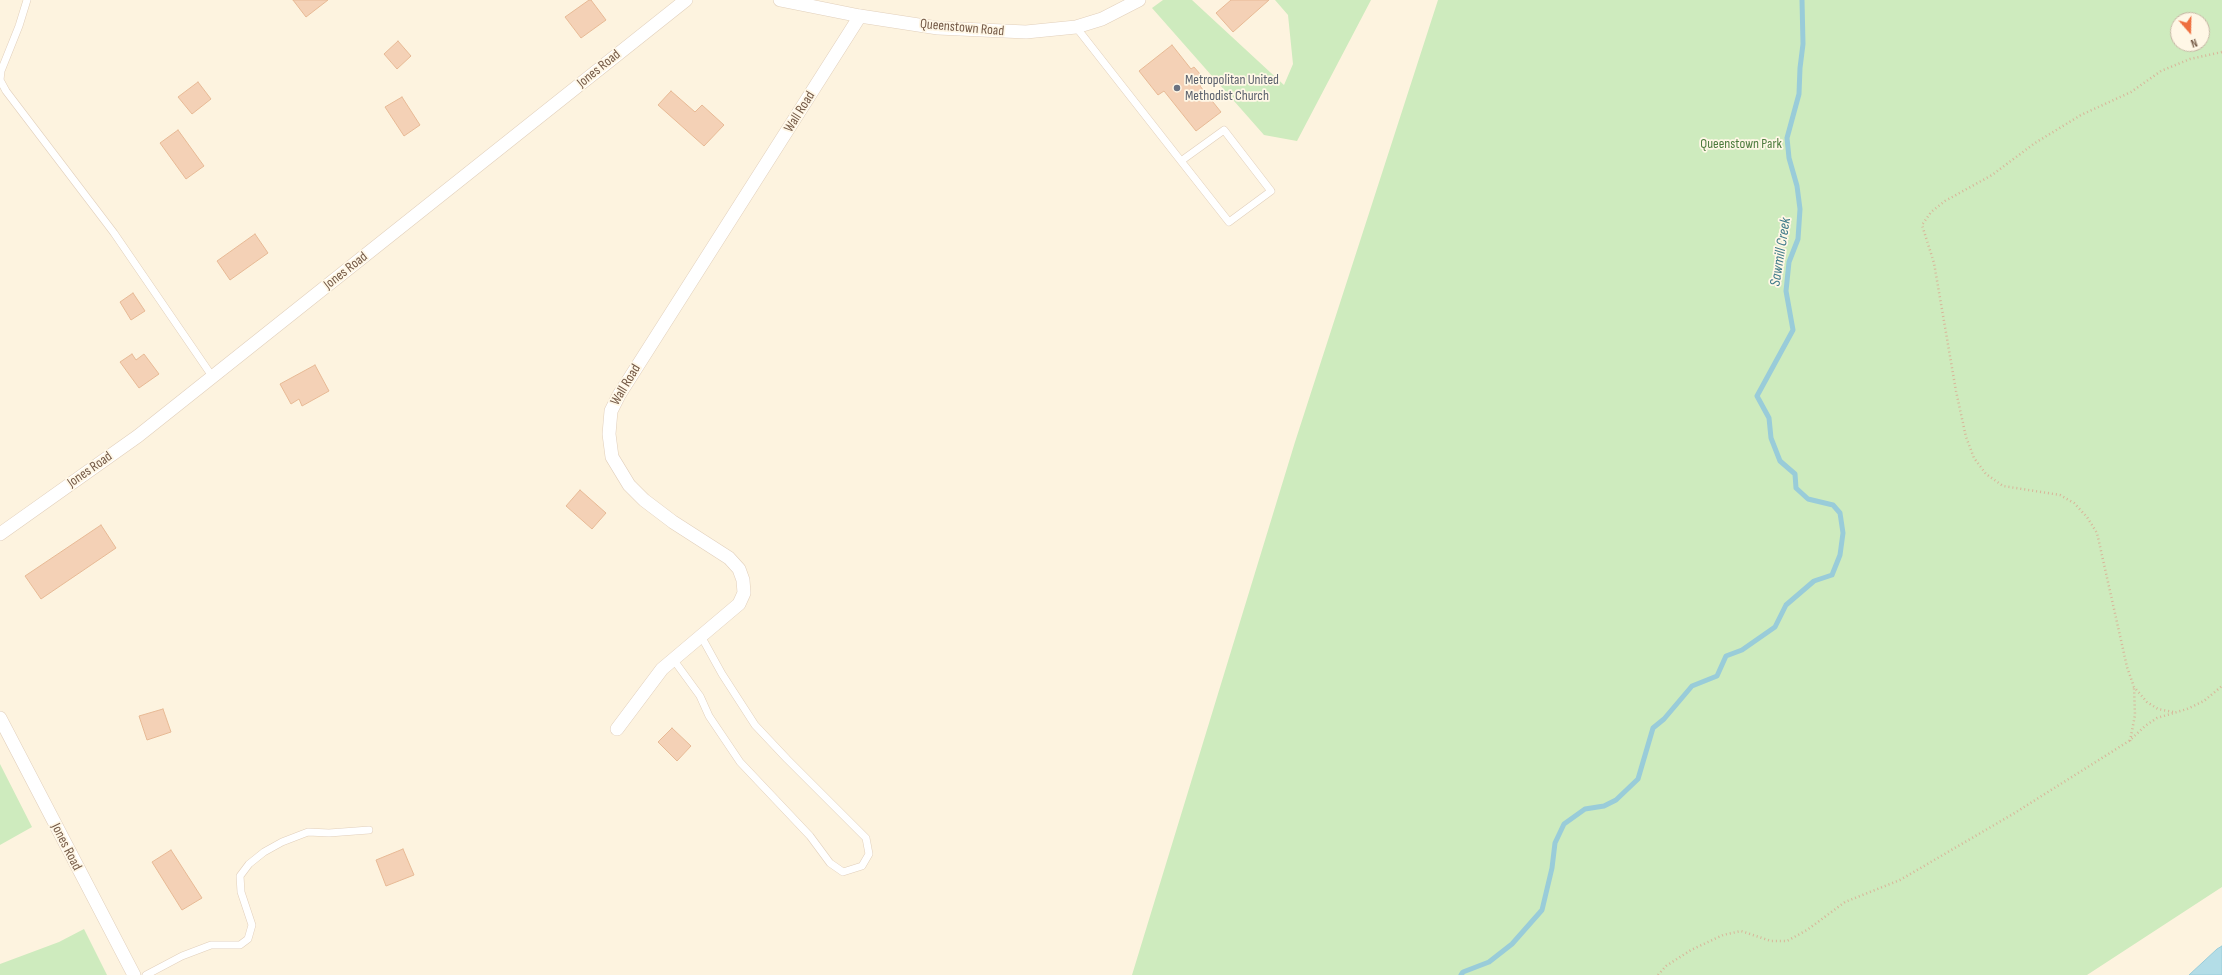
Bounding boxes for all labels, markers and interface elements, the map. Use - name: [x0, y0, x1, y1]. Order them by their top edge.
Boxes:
- north arrow: [2170, 12, 2210, 52]
- street label: Queenstown Road: [919, 16, 1005, 40]
- text: N: [2189, 36, 2199, 50]
- street label: Jones Road: [574, 46, 624, 92]
- place label: Metropolitan United Methodist Church: [1185, 72, 1279, 104]
- marker: Metropolitan United Methodist Church: [1172, 83, 1182, 93]
- street label: Wall Road: [781, 89, 819, 135]
- park label: Queenstown Park: [1700, 136, 1782, 152]
- water label: Sawmill Creek: [1767, 216, 1795, 288]
- street label: Jones Road: [321, 249, 371, 293]
- street label: Wall Road: [607, 361, 645, 409]
- street label: Jones Road: [64, 449, 116, 491]
- street label: Jones Road: [47, 821, 85, 873]

